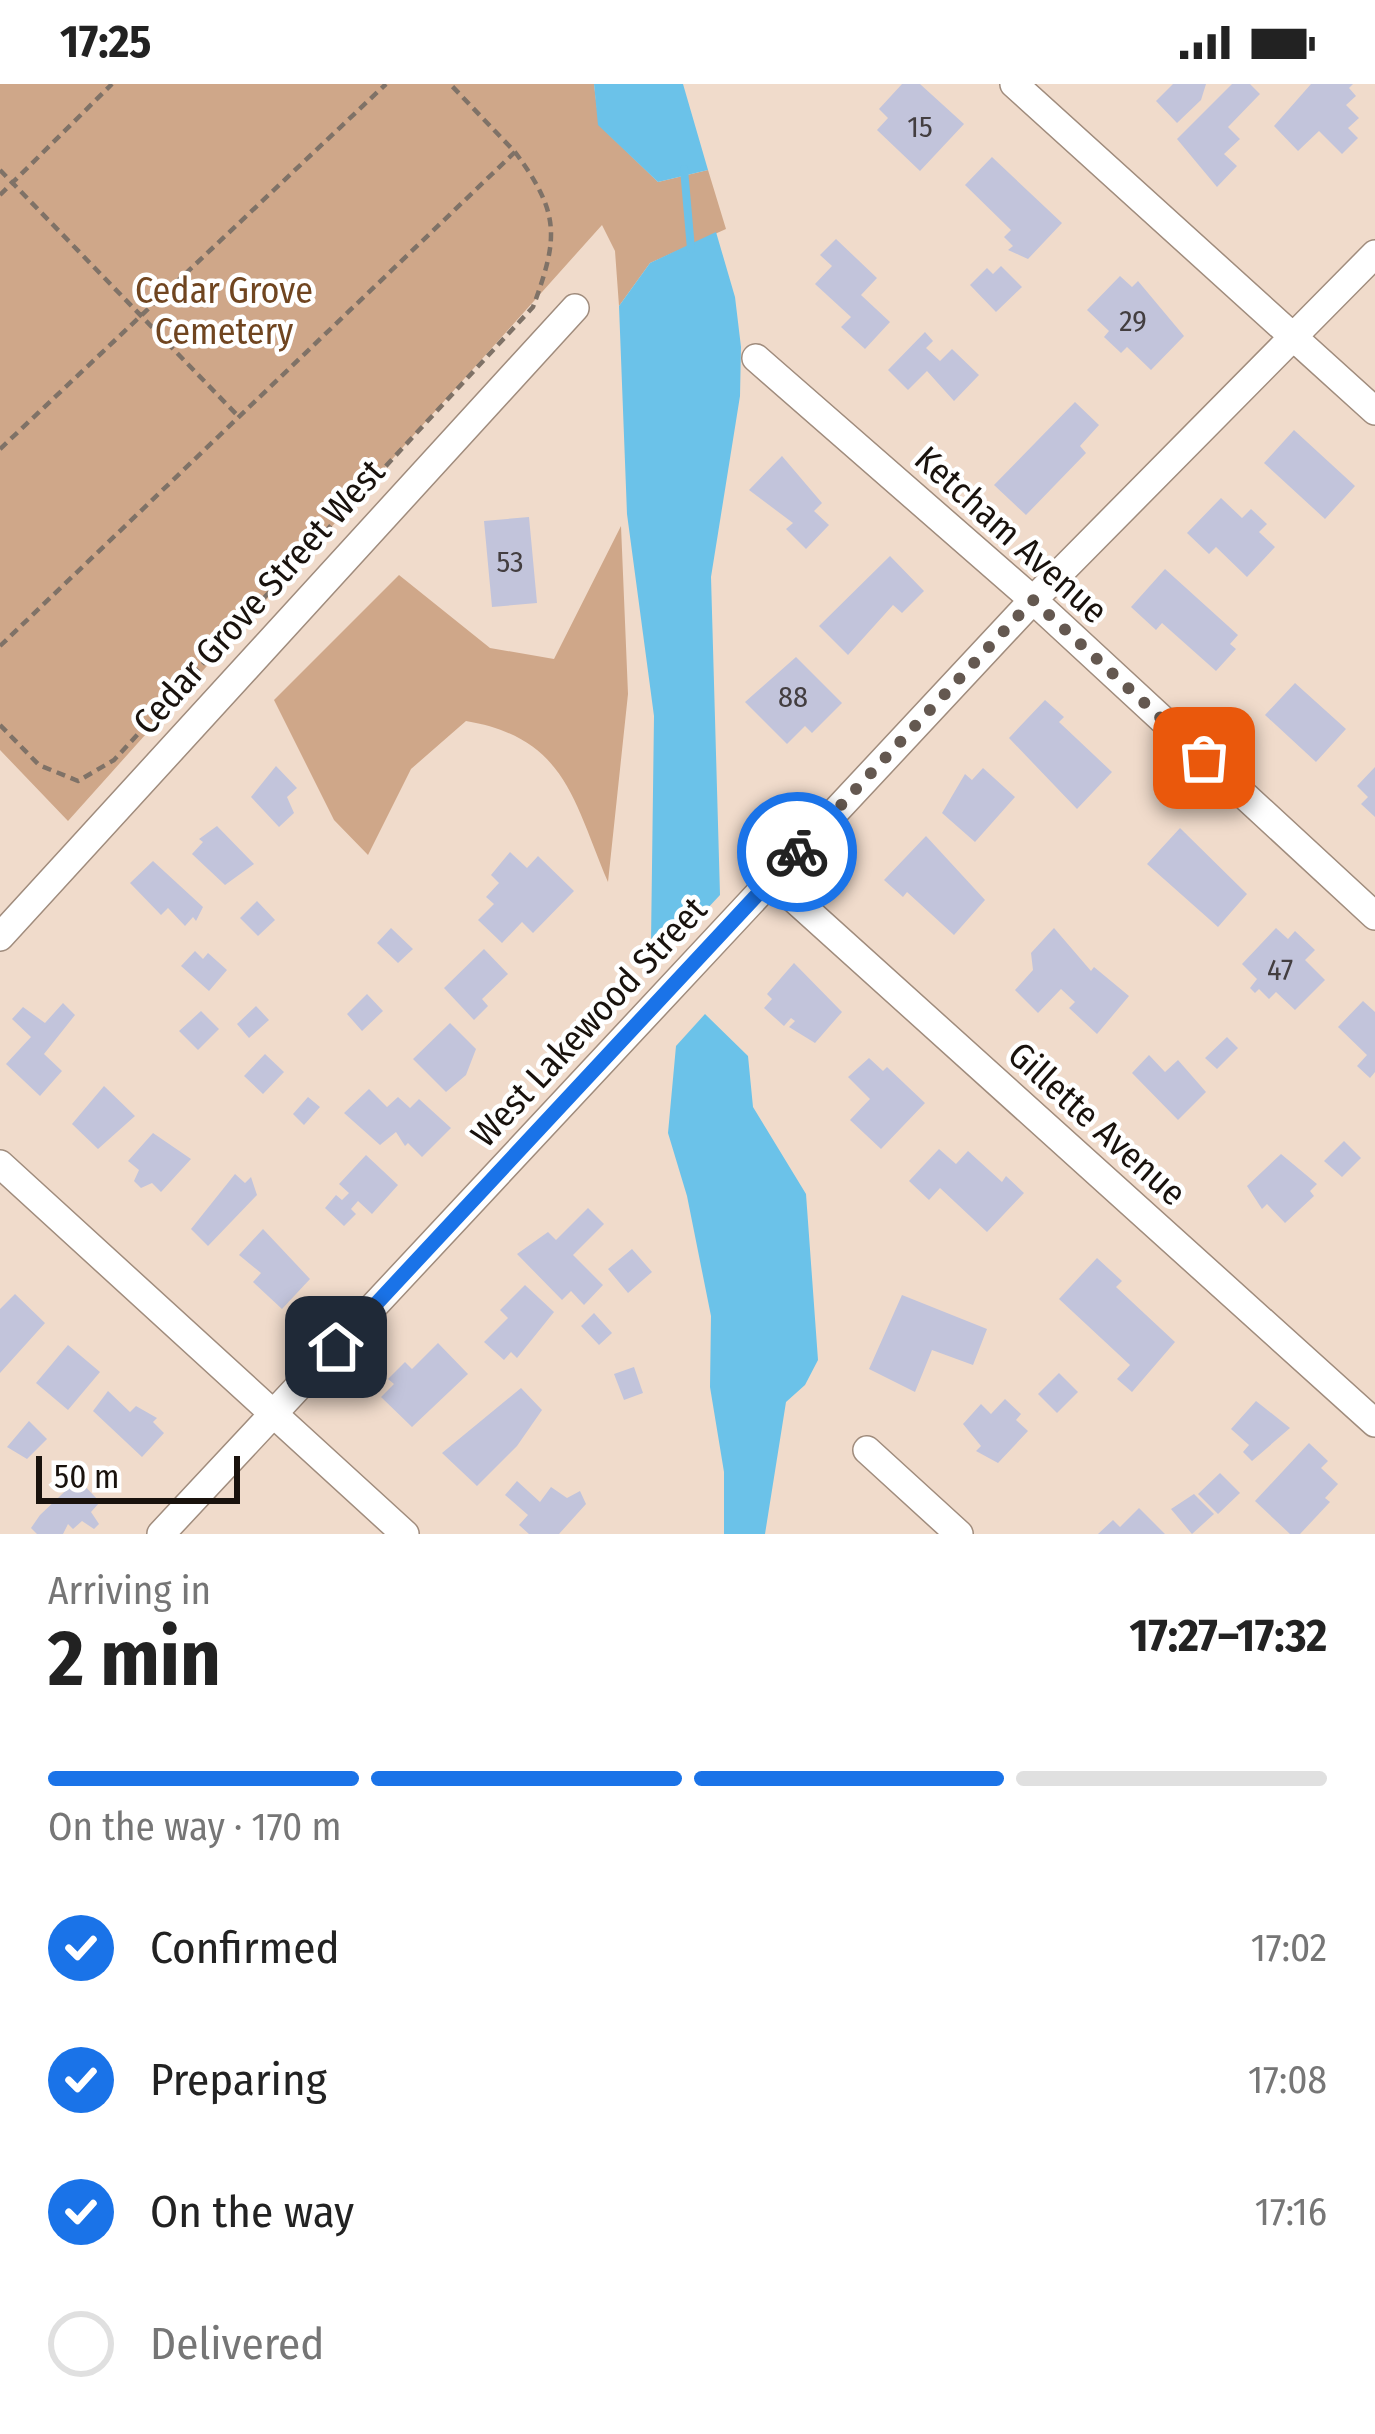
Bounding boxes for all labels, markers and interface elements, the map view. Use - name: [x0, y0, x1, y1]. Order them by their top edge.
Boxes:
- text: 17:25: [60, 15, 151, 69]
- house number: 15: [907, 109, 933, 145]
- park label: Cedar Grove Cemetery: [135, 269, 313, 354]
- house number: 29: [1119, 303, 1147, 339]
- street label: Ketcham Avenue: [906, 437, 1116, 633]
- street label: Cedar Grove Street West: [124, 450, 394, 744]
- house number: 53: [496, 544, 524, 580]
- house number: 88: [778, 679, 808, 715]
- pin: [1153, 707, 1255, 809]
- icon: bag: [1171, 725, 1237, 791]
- courier: [737, 792, 857, 912]
- icon: bike: [764, 819, 830, 885]
- street label: West Lakewood Street: [462, 888, 716, 1156]
- house number: 47: [1267, 952, 1293, 988]
- street label: Gillette Avenue: [999, 1033, 1195, 1215]
- pin: [285, 1296, 387, 1398]
- icon: home: [303, 1314, 369, 1380]
- scale bar: [36, 1450, 240, 1503]
- text: 50 m: [54, 1457, 119, 1497]
- text: Arriving in: [48, 1568, 211, 1614]
- text: 17:27–17:32: [1129, 1609, 1327, 1663]
- text: 2 min: [48, 1612, 221, 1706]
- text: On the way · 170 m: [48, 1804, 342, 1850]
- icon: check: [48, 1915, 114, 1981]
- text: Confirmed: [150, 1921, 340, 1975]
- text: 17:02: [1251, 1925, 1327, 1971]
- icon: check: [48, 2047, 114, 2113]
- text: Preparing: [150, 2053, 327, 2107]
- text: 17:08: [1248, 2057, 1327, 2103]
- icon: check: [48, 2179, 114, 2245]
- text: On the way: [150, 2185, 354, 2239]
- text: 17:16: [1255, 2189, 1327, 2235]
- text: Delivered: [150, 2317, 324, 2371]

